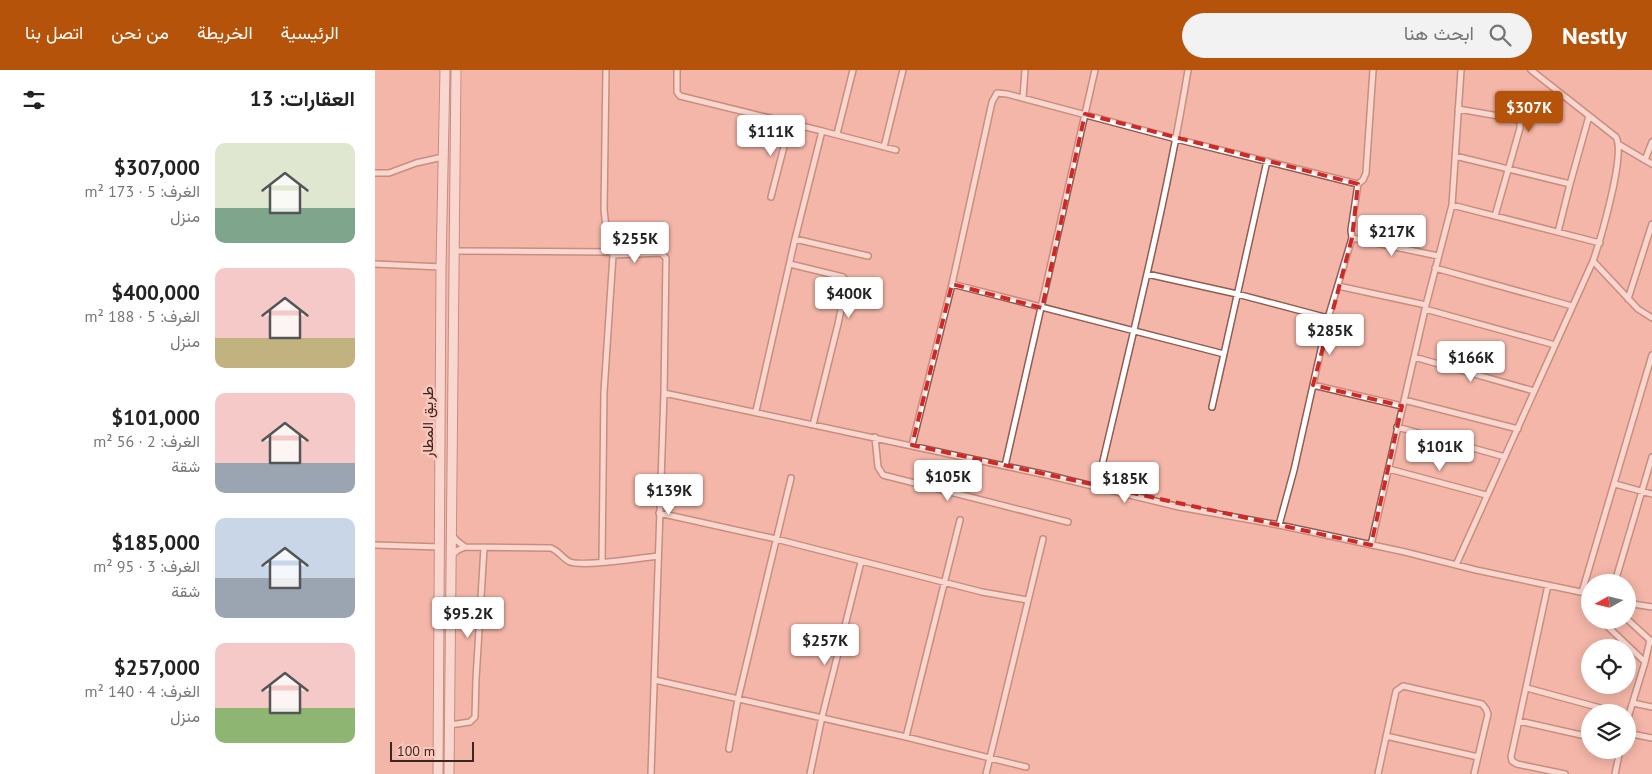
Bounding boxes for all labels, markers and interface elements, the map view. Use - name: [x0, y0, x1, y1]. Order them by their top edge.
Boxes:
- search box: [1182, 13, 1532, 58]
- text: Nestly: [1562, 20, 1627, 51]
- text: اتصل بنا: [25, 21, 83, 44]
- text: من نحن: [111, 21, 169, 44]
- text: الخريطة: [197, 21, 253, 44]
- text: الرئيسية: [281, 21, 339, 44]
- text: ابحث هنا: [1404, 21, 1474, 45]
- icon: search: [1486, 21, 1514, 49]
- text: العقارات: 13: [250, 85, 355, 112]
- icon: filters: [20, 86, 48, 114]
- pin: $307K: [1494, 90, 1564, 133]
- text: $307K: [1506, 97, 1552, 117]
- pin: $111K: [736, 114, 806, 157]
- text: $111K: [748, 121, 794, 141]
- text: $307,000: [114, 154, 200, 181]
- icon: home: [255, 163, 315, 223]
- text: الغرف: 5 · 173 m²: [84, 181, 200, 201]
- text: منزل: [170, 206, 200, 226]
- pin: $217K: [1357, 214, 1427, 257]
- text: $217K: [1369, 221, 1415, 241]
- pin: $255K: [600, 222, 670, 264]
- text: $255K: [612, 228, 658, 248]
- pin: $400K: [814, 276, 884, 319]
- text: $400,000: [111, 279, 200, 306]
- text: $400K: [826, 283, 872, 303]
- icon: home: [255, 288, 315, 348]
- text: الغرف: 5 · 188 m²: [84, 306, 200, 326]
- pin: $285K: [1295, 314, 1365, 356]
- text: $285K: [1307, 320, 1353, 340]
- text: منزل: [170, 331, 200, 351]
- pin: $166K: [1436, 340, 1506, 383]
- text: $166K: [1448, 347, 1494, 367]
- street label: طريق المطار: [418, 386, 438, 459]
- text: $101,000: [111, 404, 200, 431]
- icon: home: [255, 413, 315, 473]
- pin: $101K: [1405, 430, 1475, 472]
- text: الغرف: 2 · 56 m²: [93, 431, 200, 451]
- text: $101K: [1417, 436, 1463, 456]
- text: شقة: [171, 456, 200, 476]
- pin: $105K: [913, 460, 983, 502]
- pin: $185K: [1090, 462, 1160, 504]
- text: $105K: [925, 466, 971, 486]
- text: $185K: [1102, 468, 1148, 488]
- pin: $139K: [634, 474, 704, 516]
- text: $139K: [646, 480, 692, 500]
- text: $185,000: [111, 529, 200, 556]
- icon: home: [255, 538, 315, 598]
- text: الغرف: 3 · 95 m²: [93, 556, 200, 576]
- north arrow: [1581, 574, 1636, 629]
- map controls: [1581, 574, 1636, 759]
- text: شقة: [171, 581, 200, 601]
- pin: $95.2K: [427, 596, 509, 639]
- text: $95.2K: [443, 603, 493, 623]
- pin: $257K: [790, 624, 860, 666]
- text: $257K: [802, 630, 848, 650]
- button: locate: [1581, 639, 1636, 694]
- text: $257,000: [114, 654, 200, 681]
- icon: home: [255, 663, 315, 723]
- text: الغرف: 4 · 140 m²: [84, 681, 200, 701]
- button: layers: [1581, 704, 1636, 759]
- text: منزل: [170, 706, 200, 726]
- scale bar: [390, 739, 474, 762]
- text: 100 m: [397, 742, 435, 760]

